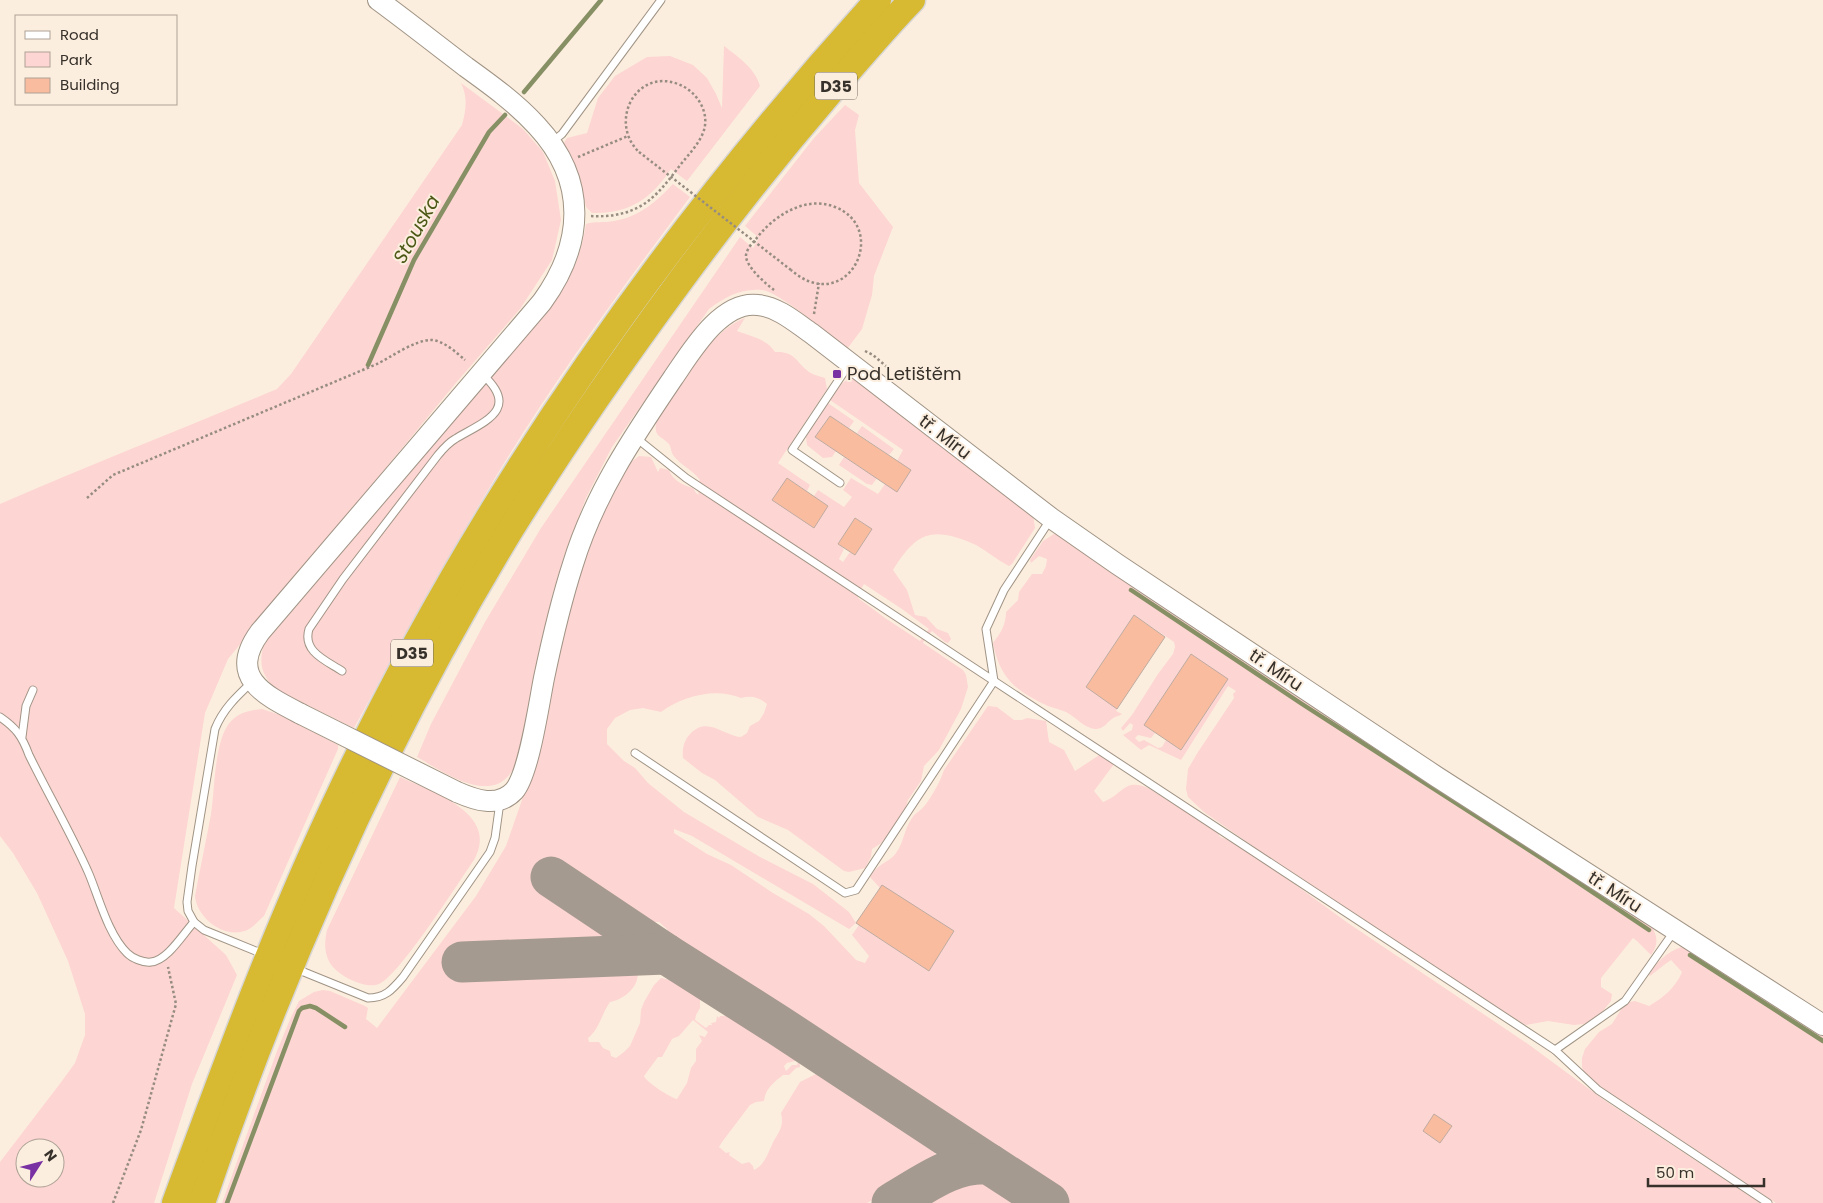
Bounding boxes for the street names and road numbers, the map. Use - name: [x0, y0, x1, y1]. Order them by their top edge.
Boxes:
- road number: D35: [815, 72, 857, 100]
- street label: tř. Míru: [914, 408, 977, 465]
- road number: D35: [391, 640, 433, 666]
- street label: tř. Míru: [1244, 642, 1308, 697]
- street label: tř. Míru: [1583, 865, 1647, 918]

